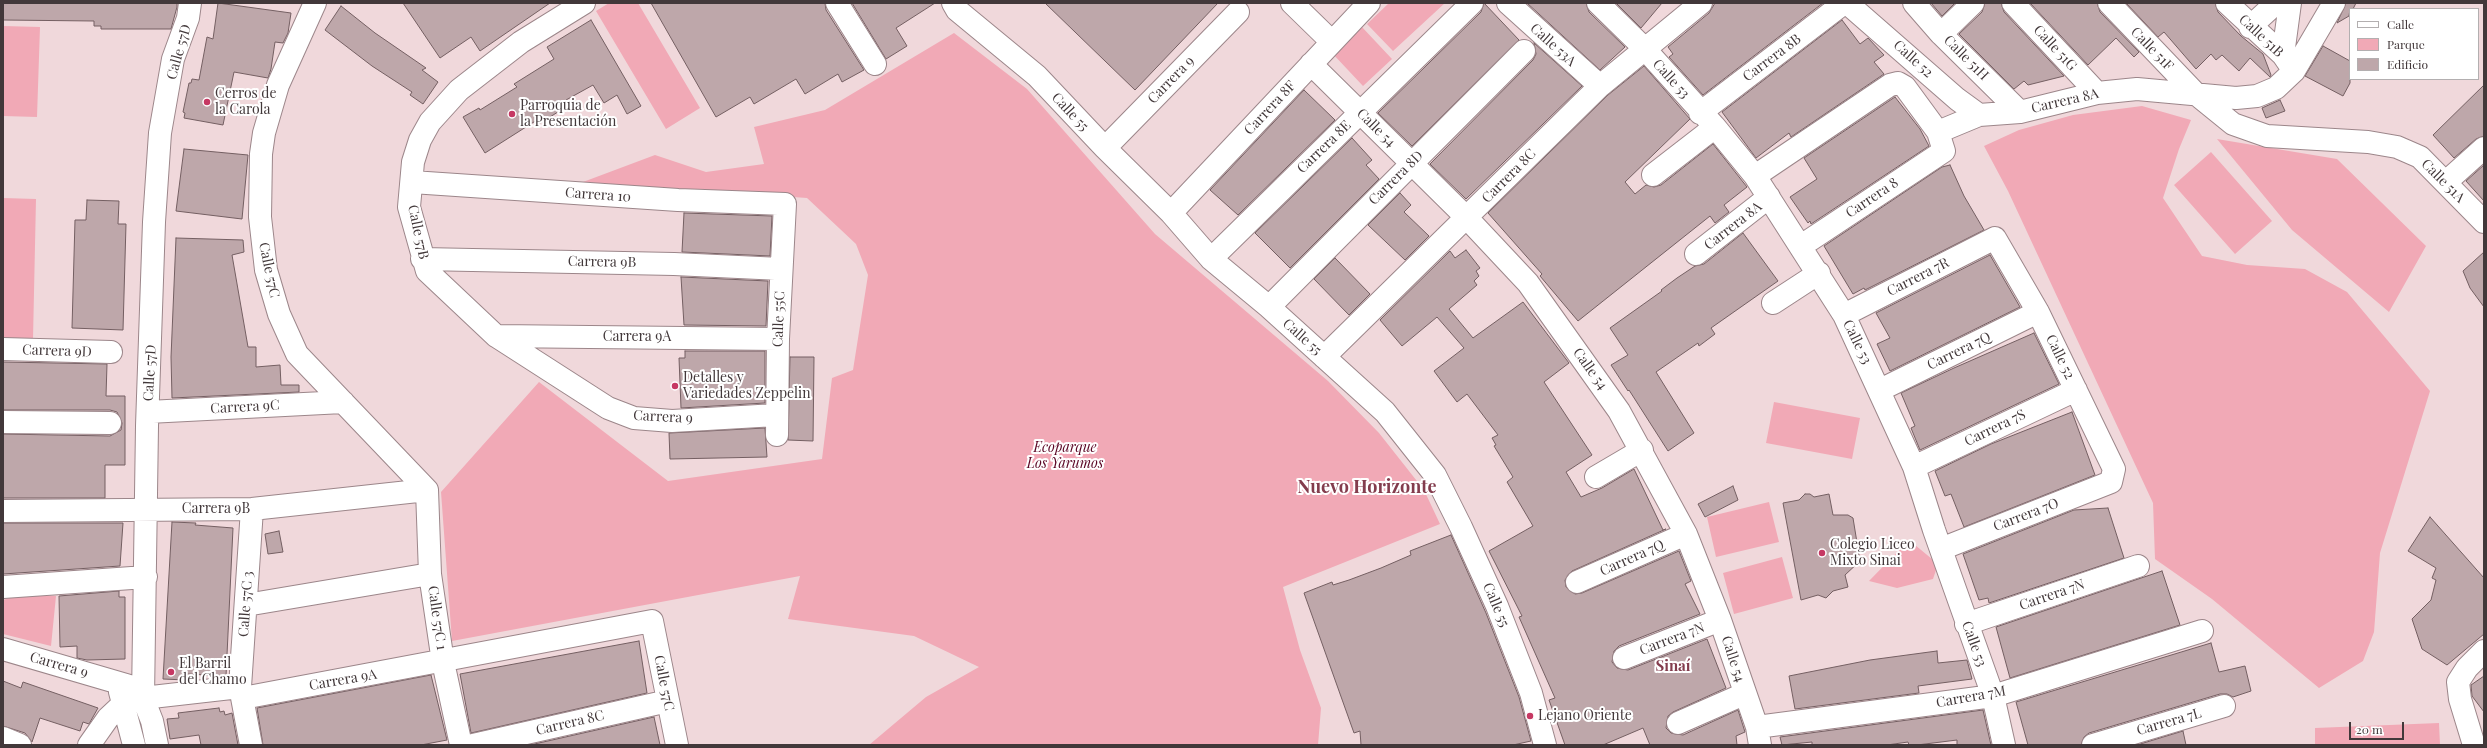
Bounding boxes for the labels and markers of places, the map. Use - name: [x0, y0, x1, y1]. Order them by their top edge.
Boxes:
- place label: Cerros de la Carola: [215, 86, 277, 118]
- marker: Cerros de la Carola: [202, 97, 212, 107]
- place label: Parroquia de la Presentación: [520, 98, 616, 130]
- marker: Parroquia de la Presentación: [507, 109, 517, 119]
- place label: Detalles y Variedades Zeppelin: [683, 370, 811, 402]
- marker: Detalles y Variedades Zeppelin: [670, 381, 680, 391]
- place label: Colegio Liceo Mixto Sinai: [1830, 537, 1915, 570]
- marker: Colegio Liceo Mixto Sinai: [1817, 548, 1827, 558]
- place label: El Barril del Chamo: [179, 656, 247, 688]
- marker: El Barril del Chamo: [166, 667, 176, 677]
- place label: Lejano Oriente: [1538, 708, 1632, 724]
- marker: Lejano Oriente: [1525, 711, 1535, 721]

